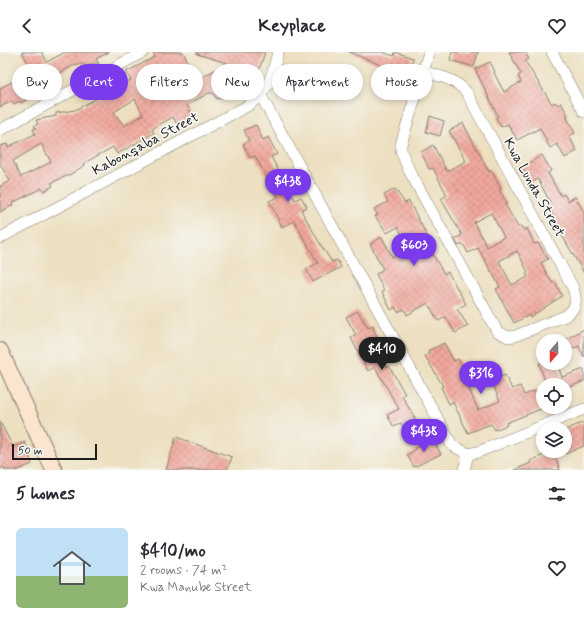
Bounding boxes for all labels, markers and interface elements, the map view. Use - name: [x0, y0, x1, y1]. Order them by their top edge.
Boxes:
- text: Keyplace: [258, 14, 326, 38]
- icon: back: [16, 15, 38, 37]
- icon: heart: [546, 15, 568, 37]
- chip: Buy: [12, 64, 62, 100]
- chip: Rent: [70, 64, 128, 100]
- chip: Filters: [136, 64, 203, 100]
- chip: New: [211, 64, 264, 100]
- chip: Apartment: [272, 64, 363, 100]
- chip: House: [371, 64, 432, 100]
- street label: Kabonqaba Street: [89, 108, 202, 180]
- street label: Kwa Lunda Street: [499, 135, 569, 241]
- pin: $438: [264, 169, 312, 203]
- text: $438: [274, 173, 302, 190]
- pin: $603: [390, 233, 438, 267]
- text: $603: [400, 237, 428, 254]
- north arrow: [536, 334, 572, 370]
- map controls: [536, 334, 572, 458]
- pin: $410: [358, 337, 406, 371]
- text: $410: [368, 341, 396, 358]
- pin: $316: [457, 361, 505, 395]
- text: $316: [468, 365, 494, 382]
- button: locate: [536, 378, 572, 414]
- pin: $438: [400, 419, 448, 453]
- button: layers: [536, 422, 572, 458]
- text: $438: [410, 423, 438, 440]
- scale bar: [12, 442, 97, 461]
- text: 50 m: [18, 444, 43, 458]
- text: 5 homes: [16, 483, 75, 505]
- icon: filters: [546, 483, 568, 505]
- text: $410/mo: [140, 540, 206, 562]
- icon: home: [48, 544, 96, 592]
- icon: heart: [546, 557, 568, 579]
- text: 2 rooms · 74 m²: [140, 562, 227, 579]
- text: Kwa Manube Street: [140, 579, 252, 596]

